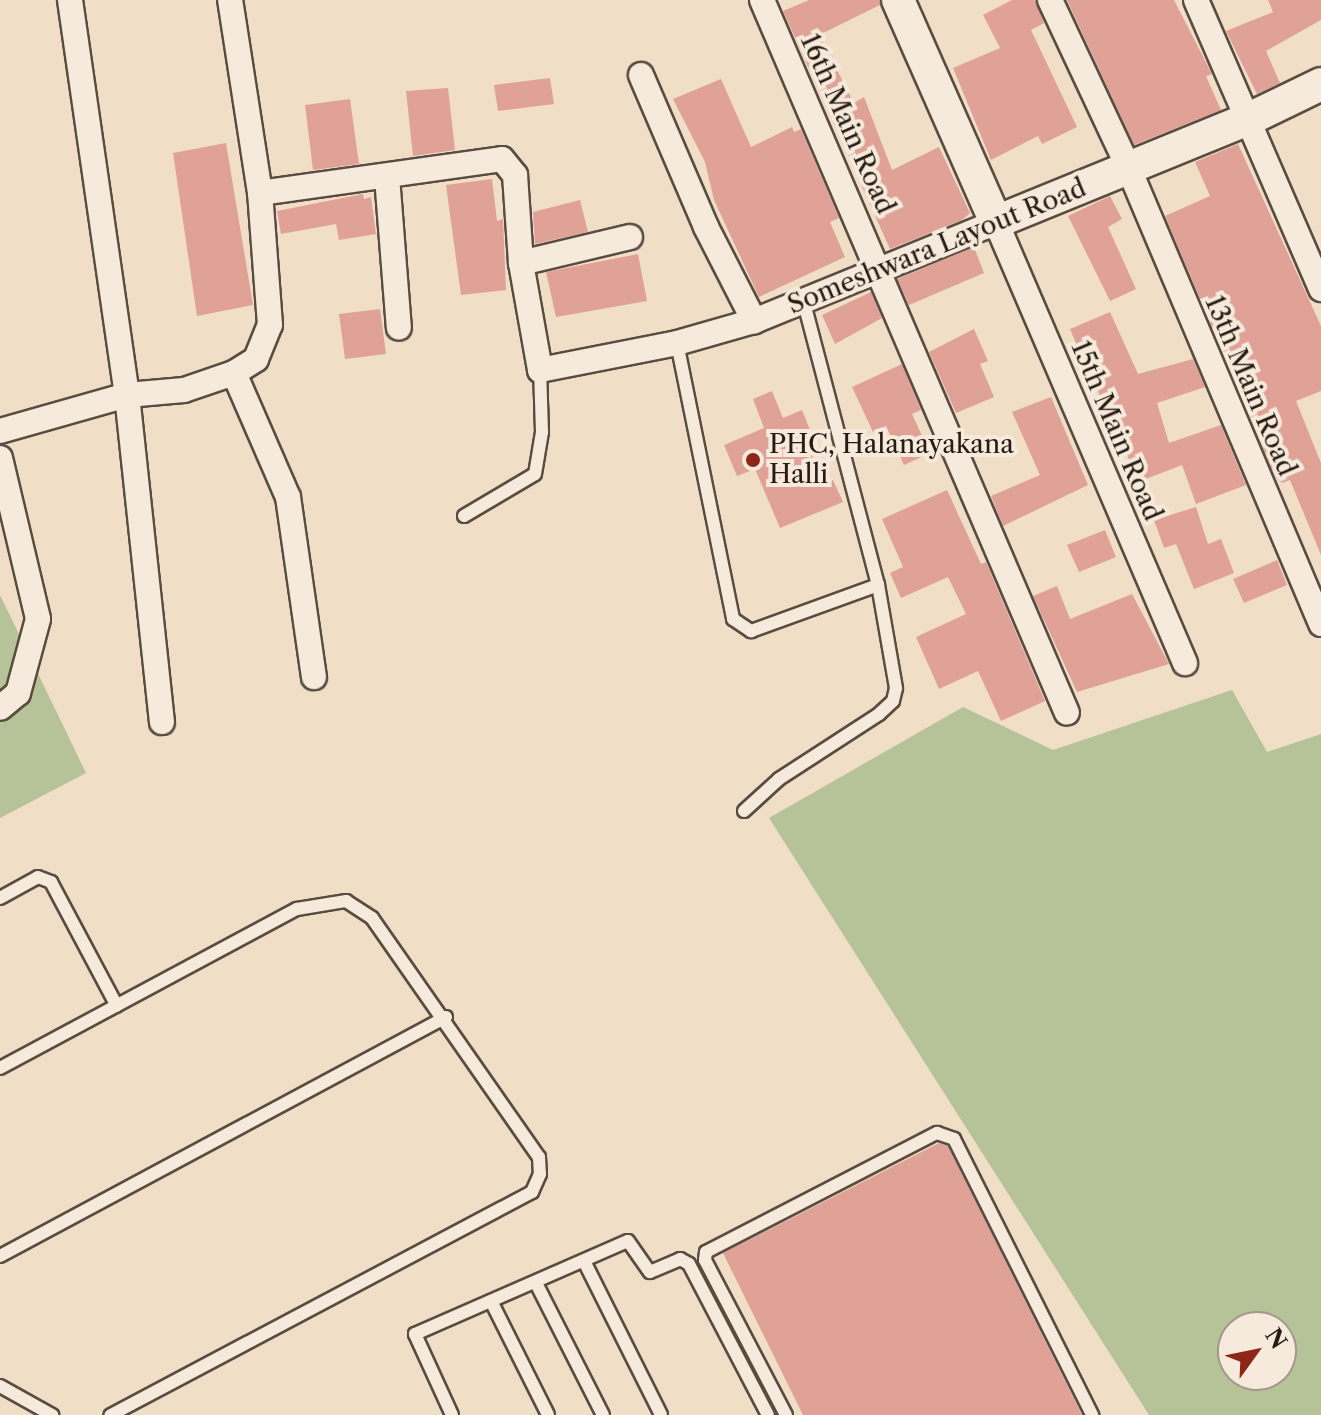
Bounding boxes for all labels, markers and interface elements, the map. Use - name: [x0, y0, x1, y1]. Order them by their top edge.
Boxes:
- street label: 16th Main Road: [793, 29, 901, 219]
- street label: Someshwara Layout Road: [783, 173, 1091, 321]
- street label: 13th Main Road: [1198, 291, 1302, 481]
- street label: 15th Main Road: [1064, 336, 1168, 526]
- place label: PHC, Halanayakana Halli: [769, 429, 1014, 490]
- marker: PHC, Halanayakana Halli: [744, 451, 762, 469]
- north arrow: [1217, 1311, 1297, 1391]
- text: N: [1259, 1323, 1292, 1354]

